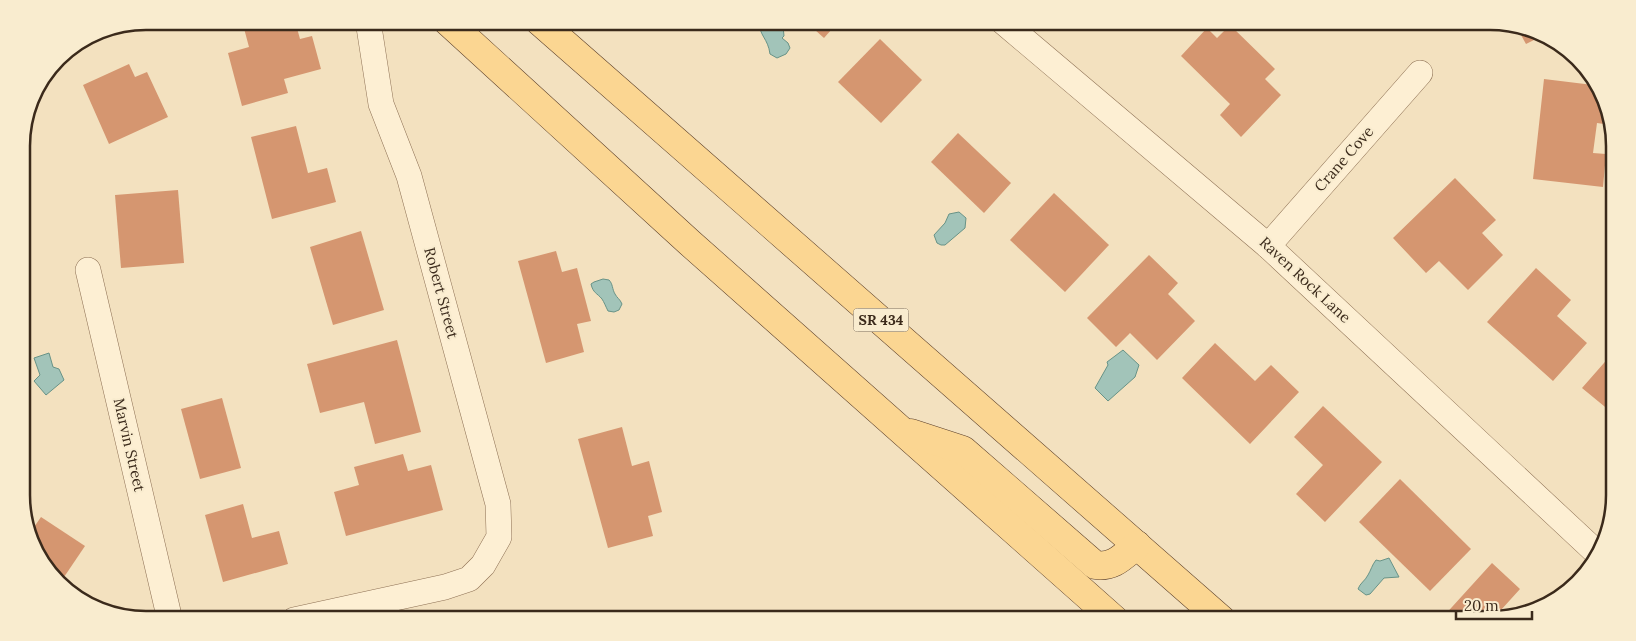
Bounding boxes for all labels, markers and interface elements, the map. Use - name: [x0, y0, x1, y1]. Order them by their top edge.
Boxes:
- street label: Crane Cove: [1310, 122, 1377, 195]
- street label: Raven Rock Lane: [1256, 233, 1355, 327]
- street label: Robert Street: [420, 245, 463, 341]
- road number: SR 434: [854, 308, 908, 332]
- street label: Marvin Street: [109, 396, 150, 494]
- scale bar: [1456, 588, 1532, 620]
- text: 20 m: [1464, 596, 1499, 615]

